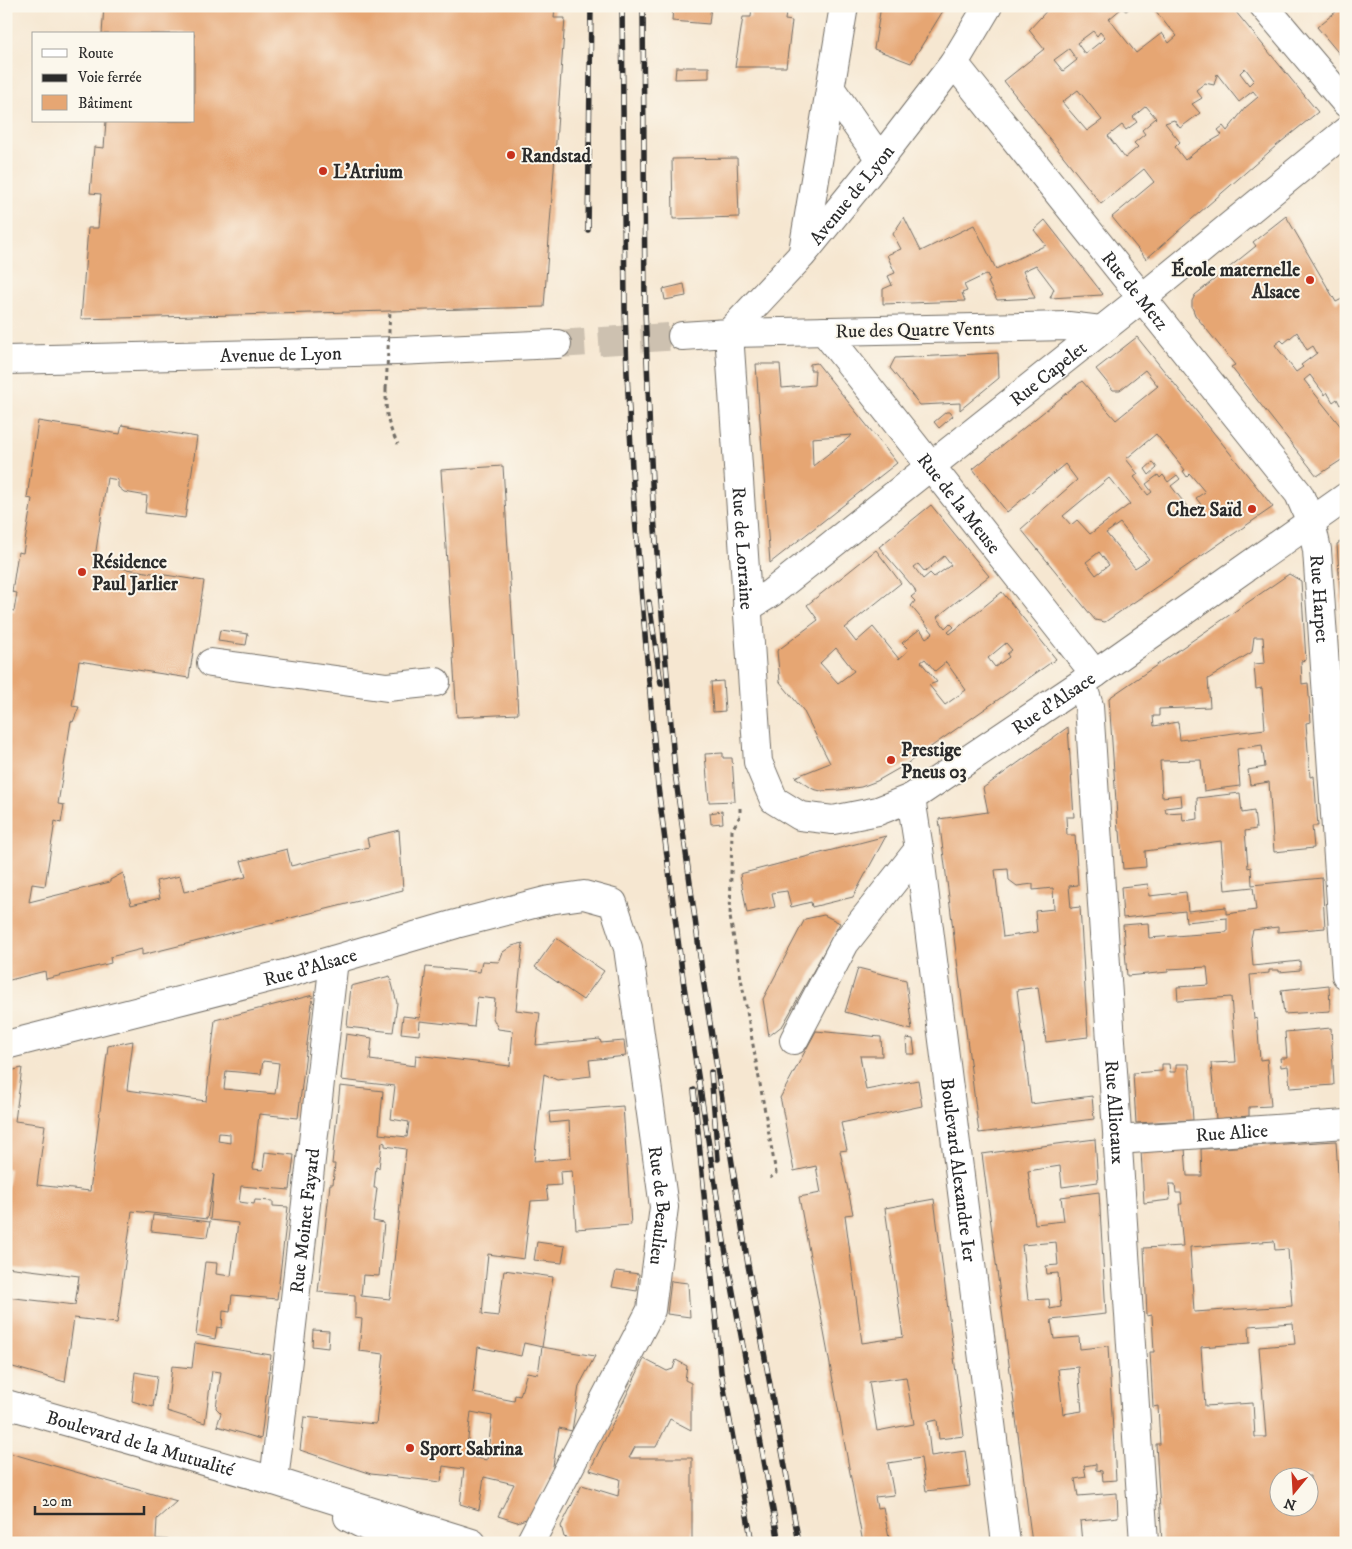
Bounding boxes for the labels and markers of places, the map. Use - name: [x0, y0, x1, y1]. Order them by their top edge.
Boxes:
- place label: Randstad: [521, 145, 592, 168]
- marker: Randstad: [505, 149, 517, 161]
- place label: L'Atrium: [333, 161, 404, 184]
- marker: L'Atrium: [317, 165, 329, 177]
- place label: École maternelle Alsace: [1171, 257, 1300, 304]
- marker: École maternelle Alsace: [1304, 274, 1316, 286]
- place label: Chez Saïd: [1167, 499, 1243, 522]
- marker: Chez Saïd: [1246, 503, 1258, 515]
- place label: Résidence Paul Jarlier: [92, 551, 179, 596]
- marker: Résidence Paul Jarlier: [76, 566, 88, 578]
- place label: Prestige Pneus 03: [901, 739, 967, 784]
- marker: Prestige Pneus 03: [885, 754, 897, 766]
- place label: Sport Sabrina: [420, 1438, 524, 1461]
- marker: Sport Sabrina: [404, 1442, 416, 1454]

